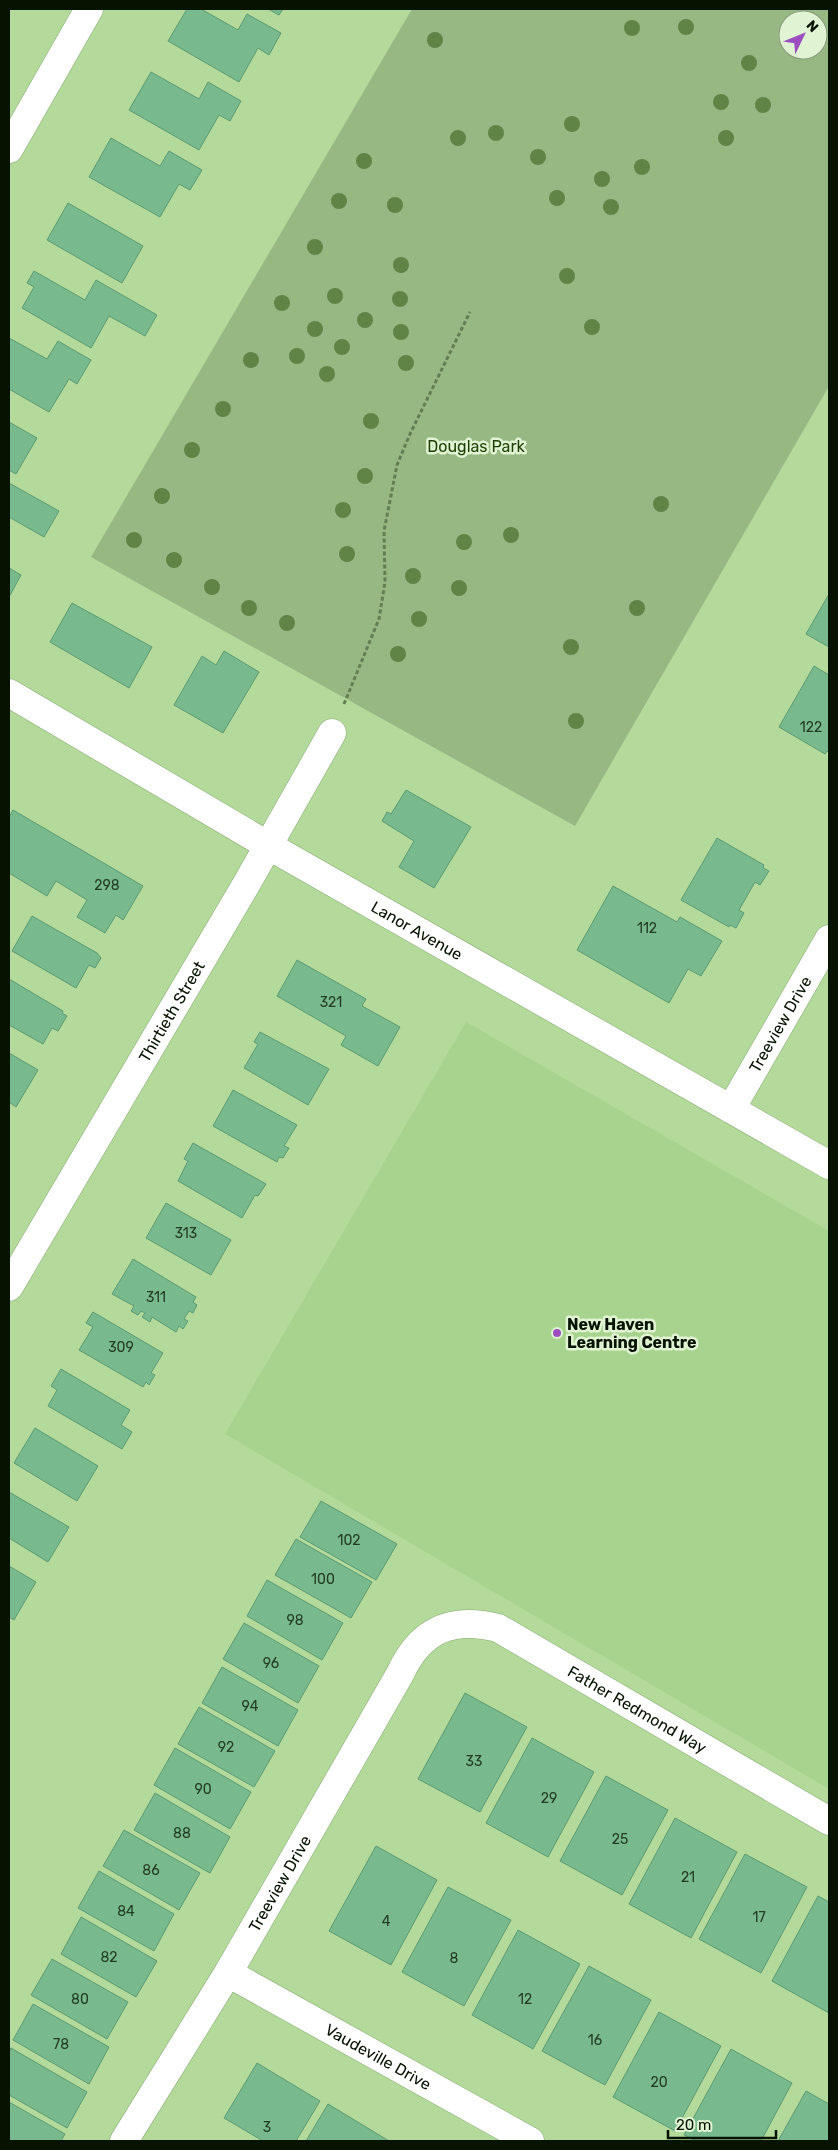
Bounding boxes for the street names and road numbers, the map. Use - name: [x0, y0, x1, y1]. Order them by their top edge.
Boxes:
- street label: Lanor Avenue: [368, 897, 466, 964]
- street label: Thirtieth Street: [134, 957, 209, 1065]
- street label: Treeview Drive: [745, 973, 815, 1076]
- street label: Father Redmond Way: [565, 1661, 710, 1757]
- street label: Treeview Drive: [244, 1832, 315, 1935]
- street label: Vaudeville Drive: [322, 2020, 435, 2094]

